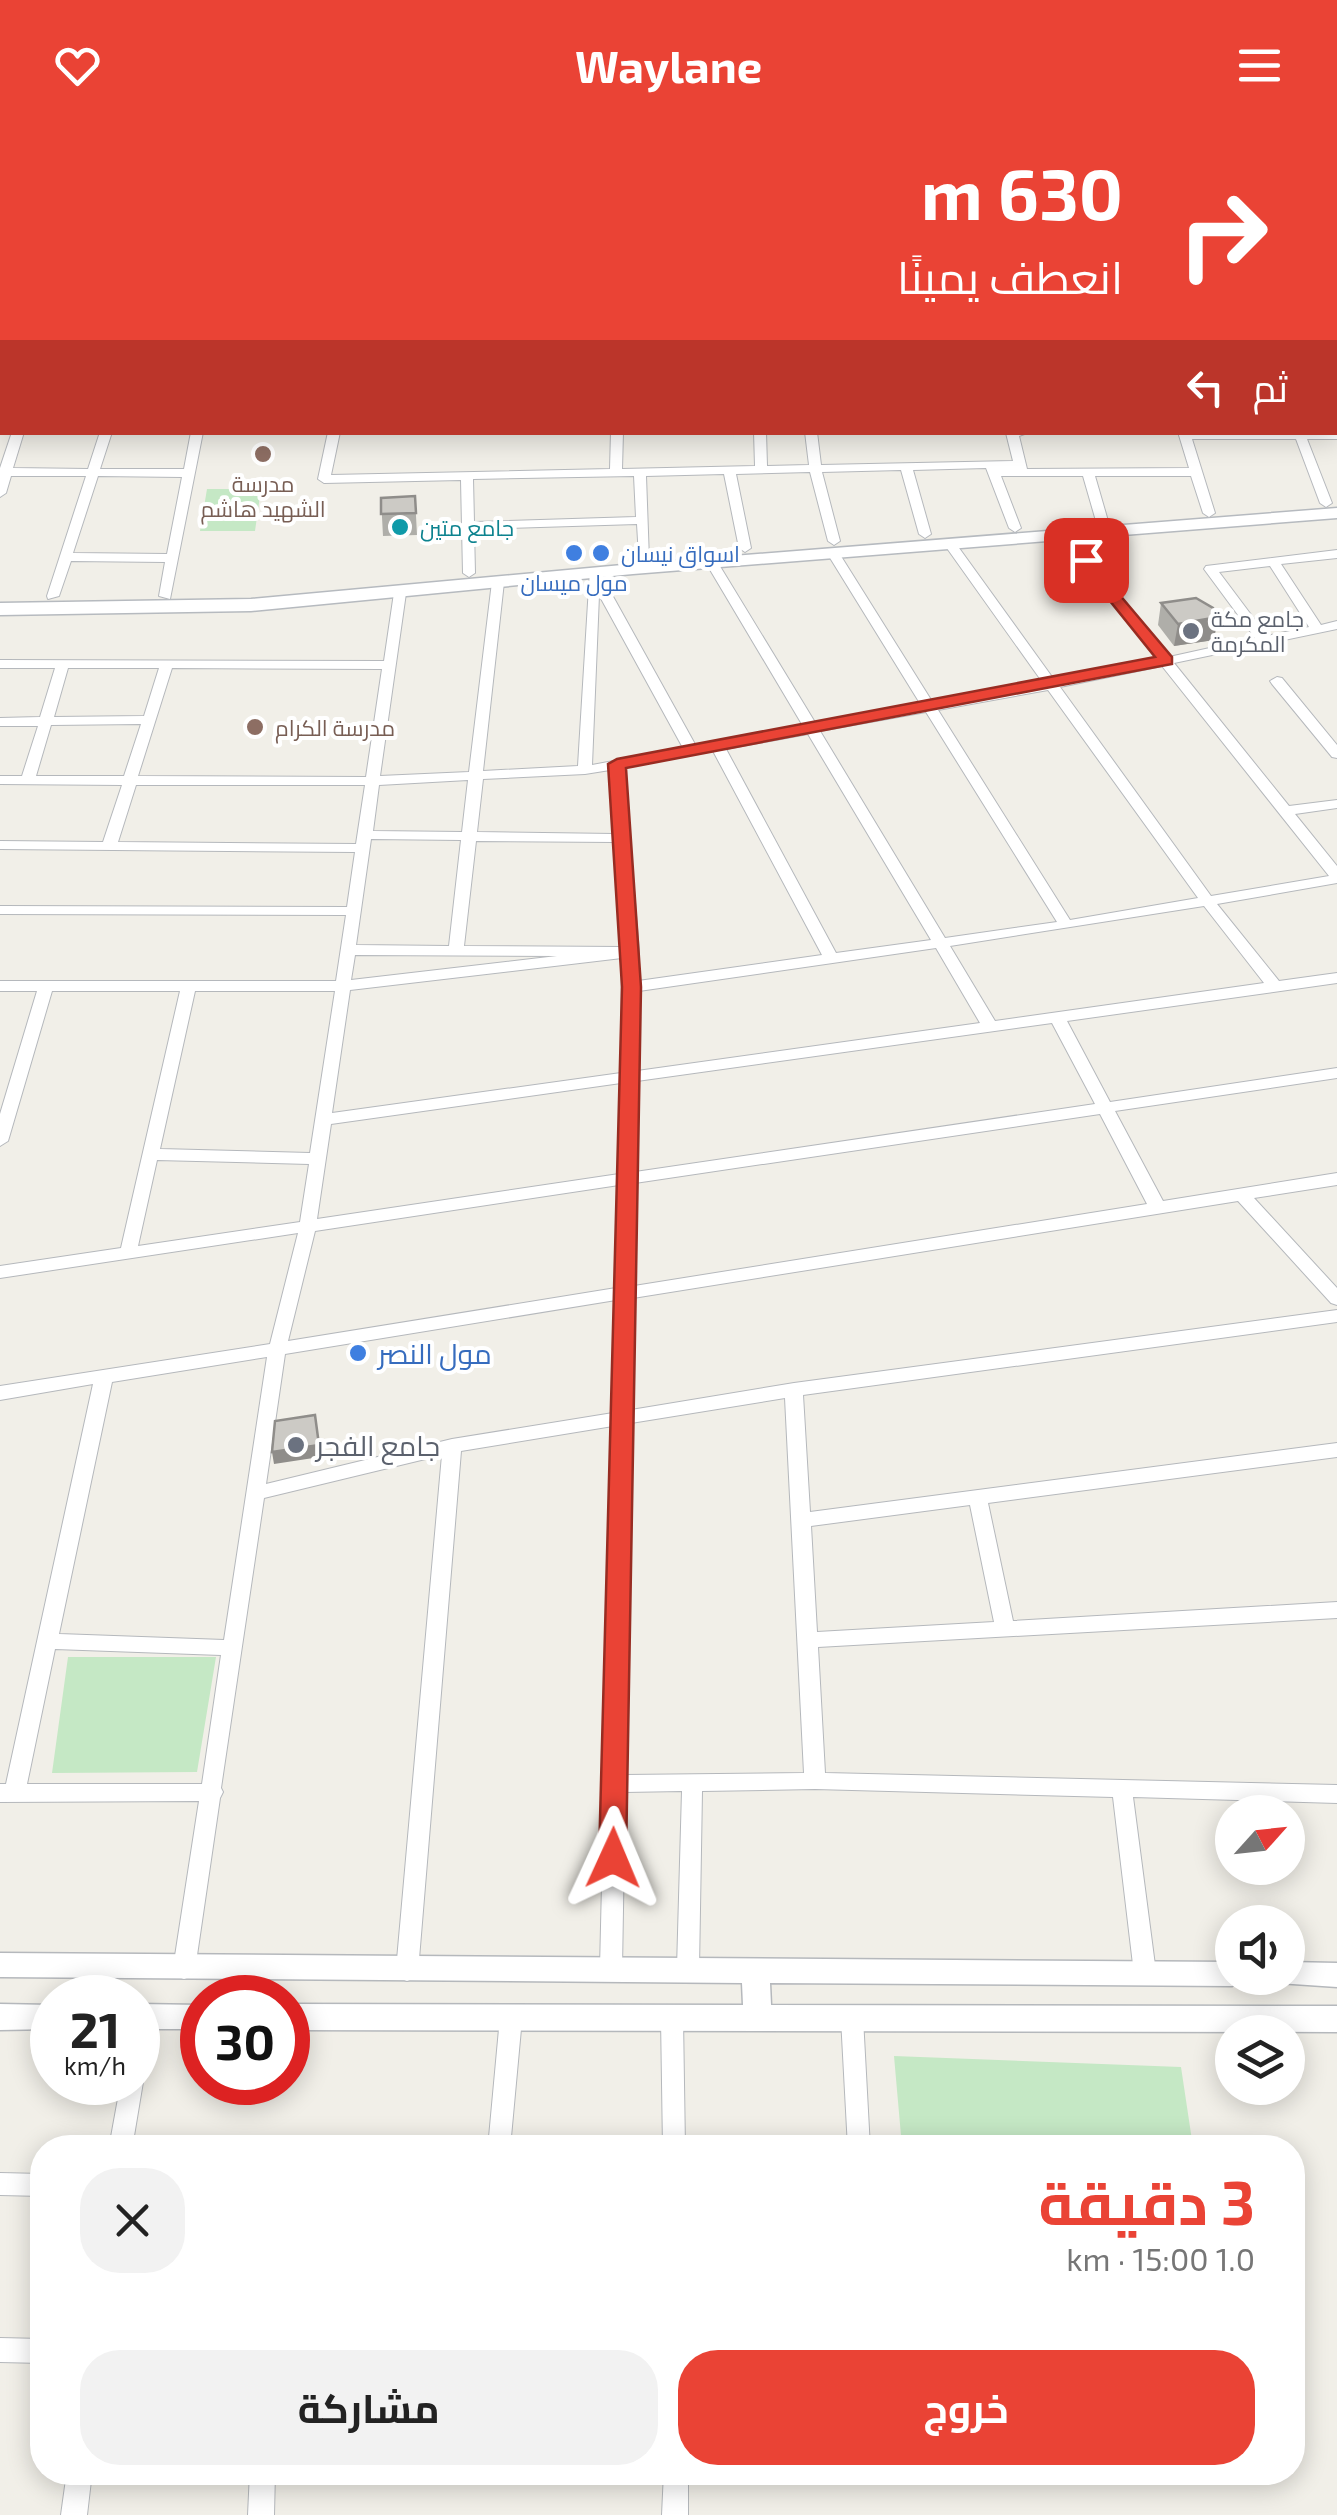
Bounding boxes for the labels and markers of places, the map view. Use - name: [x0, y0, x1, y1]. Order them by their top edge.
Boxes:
- marker: مدرسة الشهيد هاشم: [252, 443, 274, 465]
- place label: مدرسة الشهيد هاشم: [200, 470, 326, 525]
- place label: جامع متين: [420, 514, 514, 543]
- marker: جامع متين: [389, 516, 411, 538]
- pin: [1044, 518, 1129, 603]
- place label: اسواق نيسان: [621, 540, 740, 568]
- marker: مول ميسان: [563, 542, 585, 564]
- marker: اسواق نيسان: [590, 542, 612, 564]
- place label: مول ميسان: [520, 569, 628, 596]
- place label: جامع مكة المكرمة: [1211, 605, 1304, 657]
- marker: جامع مكة المكرمة: [1180, 620, 1202, 642]
- place label: مدرسة الكرام: [275, 714, 395, 744]
- marker: مدرسة الكرام: [244, 716, 266, 738]
- place label: مول النصر: [376, 1336, 492, 1371]
- marker: مول النصر: [347, 1342, 369, 1364]
- place label: جامع الفجر: [314, 1428, 440, 1465]
- marker: جامع الفجر: [285, 1434, 307, 1456]

